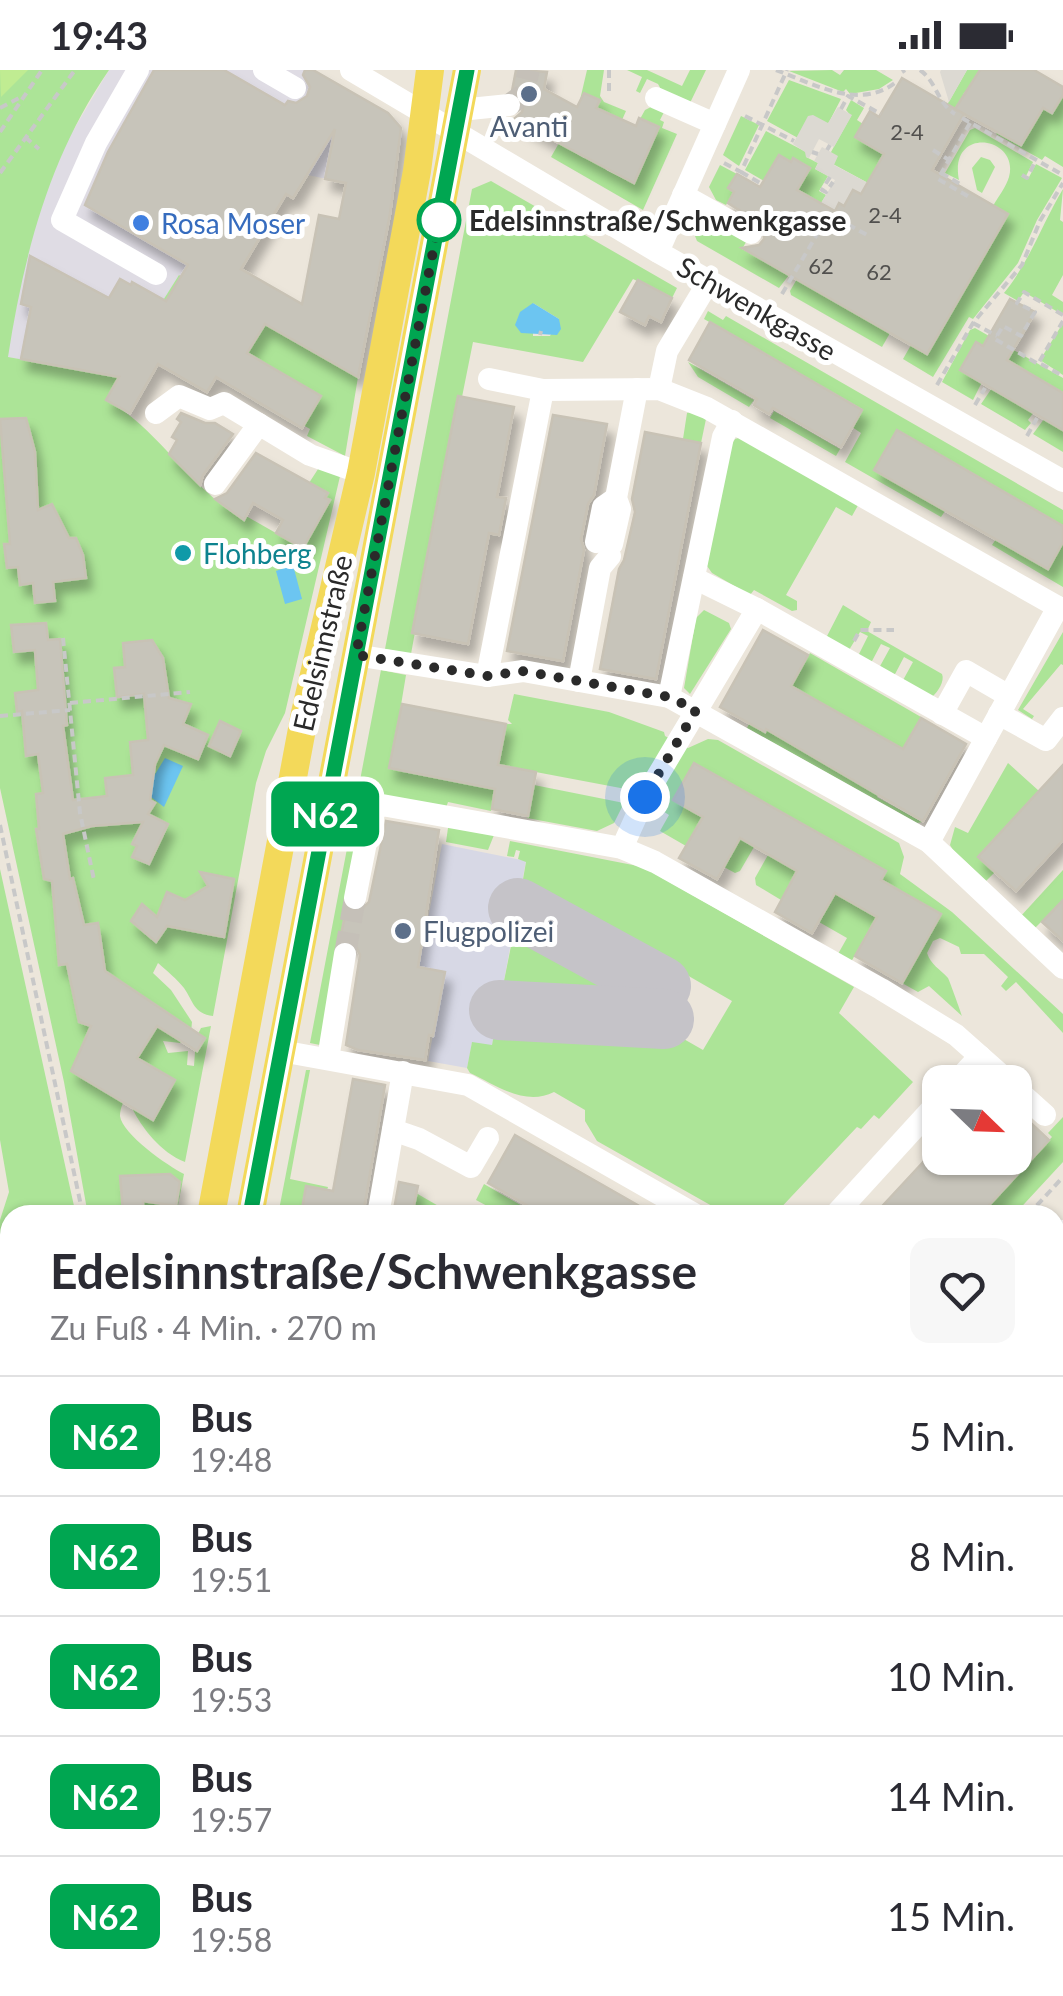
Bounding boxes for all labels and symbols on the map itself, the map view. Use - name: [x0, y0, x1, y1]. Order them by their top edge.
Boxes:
- marker: Avanti: [518, 83, 540, 105]
- place label: Avanti: [490, 109, 568, 143]
- house number: 2-4: [890, 118, 924, 145]
- marker: Edelsinnstraße/Schwenkgasse: [418, 199, 460, 241]
- house number: 2-4: [868, 201, 902, 228]
- place label: Edelsinnstraße/Schwenkgasse: [469, 203, 847, 237]
- place label: Rosa Moser: [161, 206, 305, 240]
- marker: Rosa Moser: [130, 212, 152, 234]
- street label: Schwenkgasse: [671, 249, 843, 367]
- house number: 62: [808, 252, 834, 279]
- house number: 62: [866, 258, 892, 285]
- place label: Flohberg: [203, 536, 312, 570]
- marker: Flohberg: [172, 542, 194, 564]
- street label: Edelsinnstraße: [285, 552, 359, 734]
- your location: [620, 772, 670, 822]
- line badge: N62: [268, 782, 382, 846]
- place label: Flugpolizei: [423, 914, 554, 948]
- marker: Flugpolizei: [392, 920, 414, 942]
- north arrow: [922, 1065, 1032, 1175]

